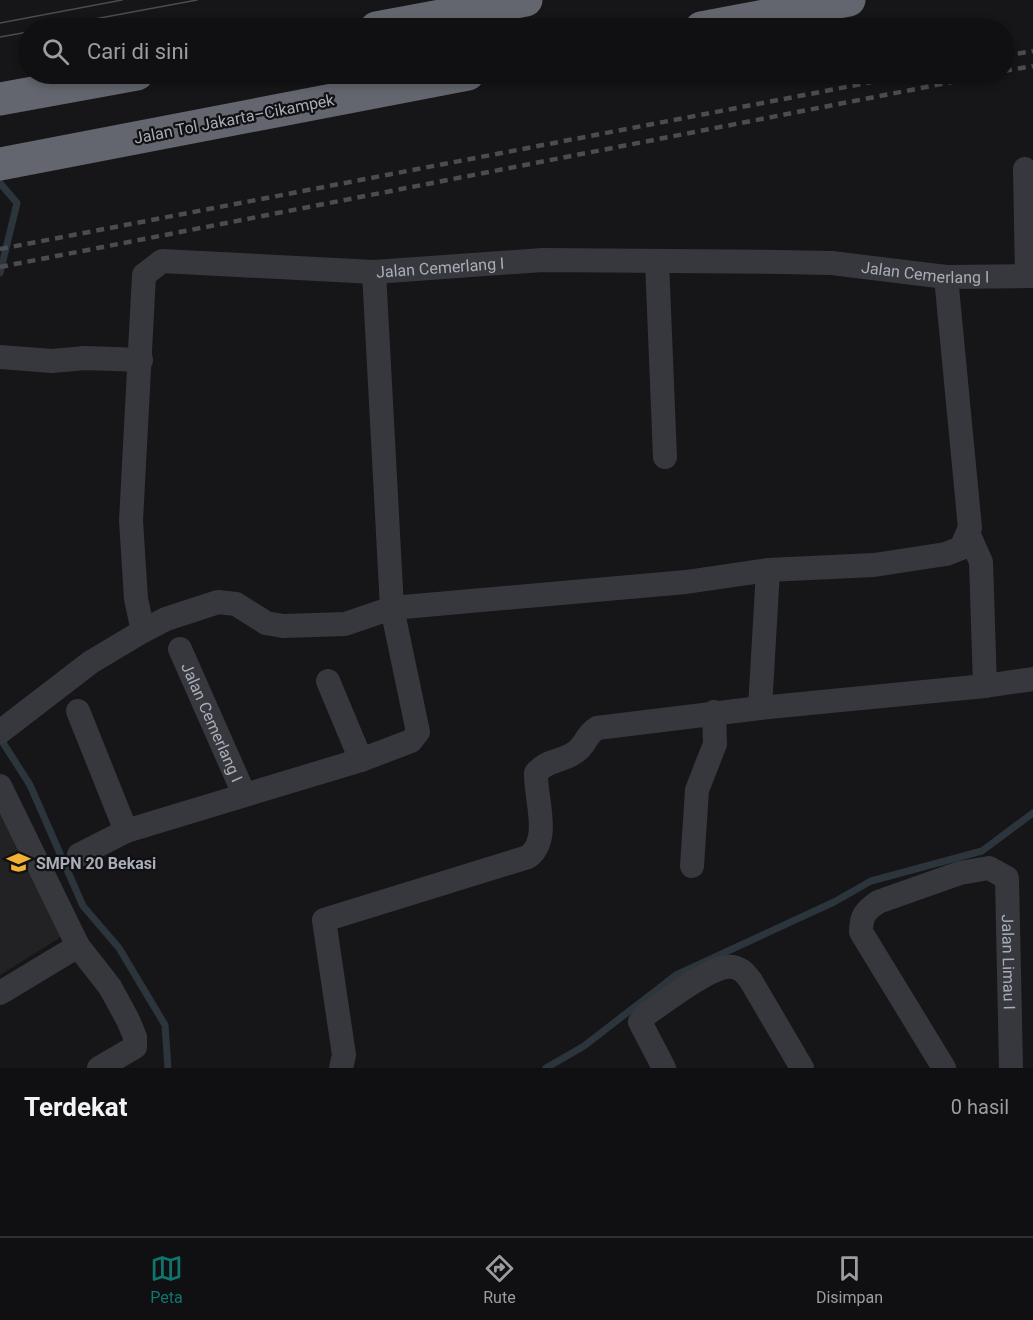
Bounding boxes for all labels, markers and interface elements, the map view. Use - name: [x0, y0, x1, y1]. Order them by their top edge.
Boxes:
- search box: [18, 18, 1015, 84]
- icon: search: [39, 35, 72, 68]
- text: Cari di sini: [87, 39, 189, 64]
- street label: Jalan Tol Jakarta–Cikampek: [132, 90, 337, 148]
- street label: Jalan Cemerlang I: [375, 253, 505, 281]
- street label: Jalan Cemerlang I: [860, 257, 989, 287]
- street label: Jalan Cemerlang I: [178, 660, 247, 785]
- school or university icon: SMPN 20 Bekasi: [5, 850, 31, 876]
- place label: SMPN 20 Bekasi: [36, 854, 156, 873]
- street label: Jalan Limau I: [998, 914, 1019, 1010]
- text: Terdekat: [24, 1092, 128, 1122]
- text: 0 hasil: [951, 1095, 1009, 1119]
- tab: Peta: [150, 1252, 183, 1307]
- tab: Rute: [483, 1252, 516, 1307]
- tab: Disimpan: [816, 1252, 883, 1307]

